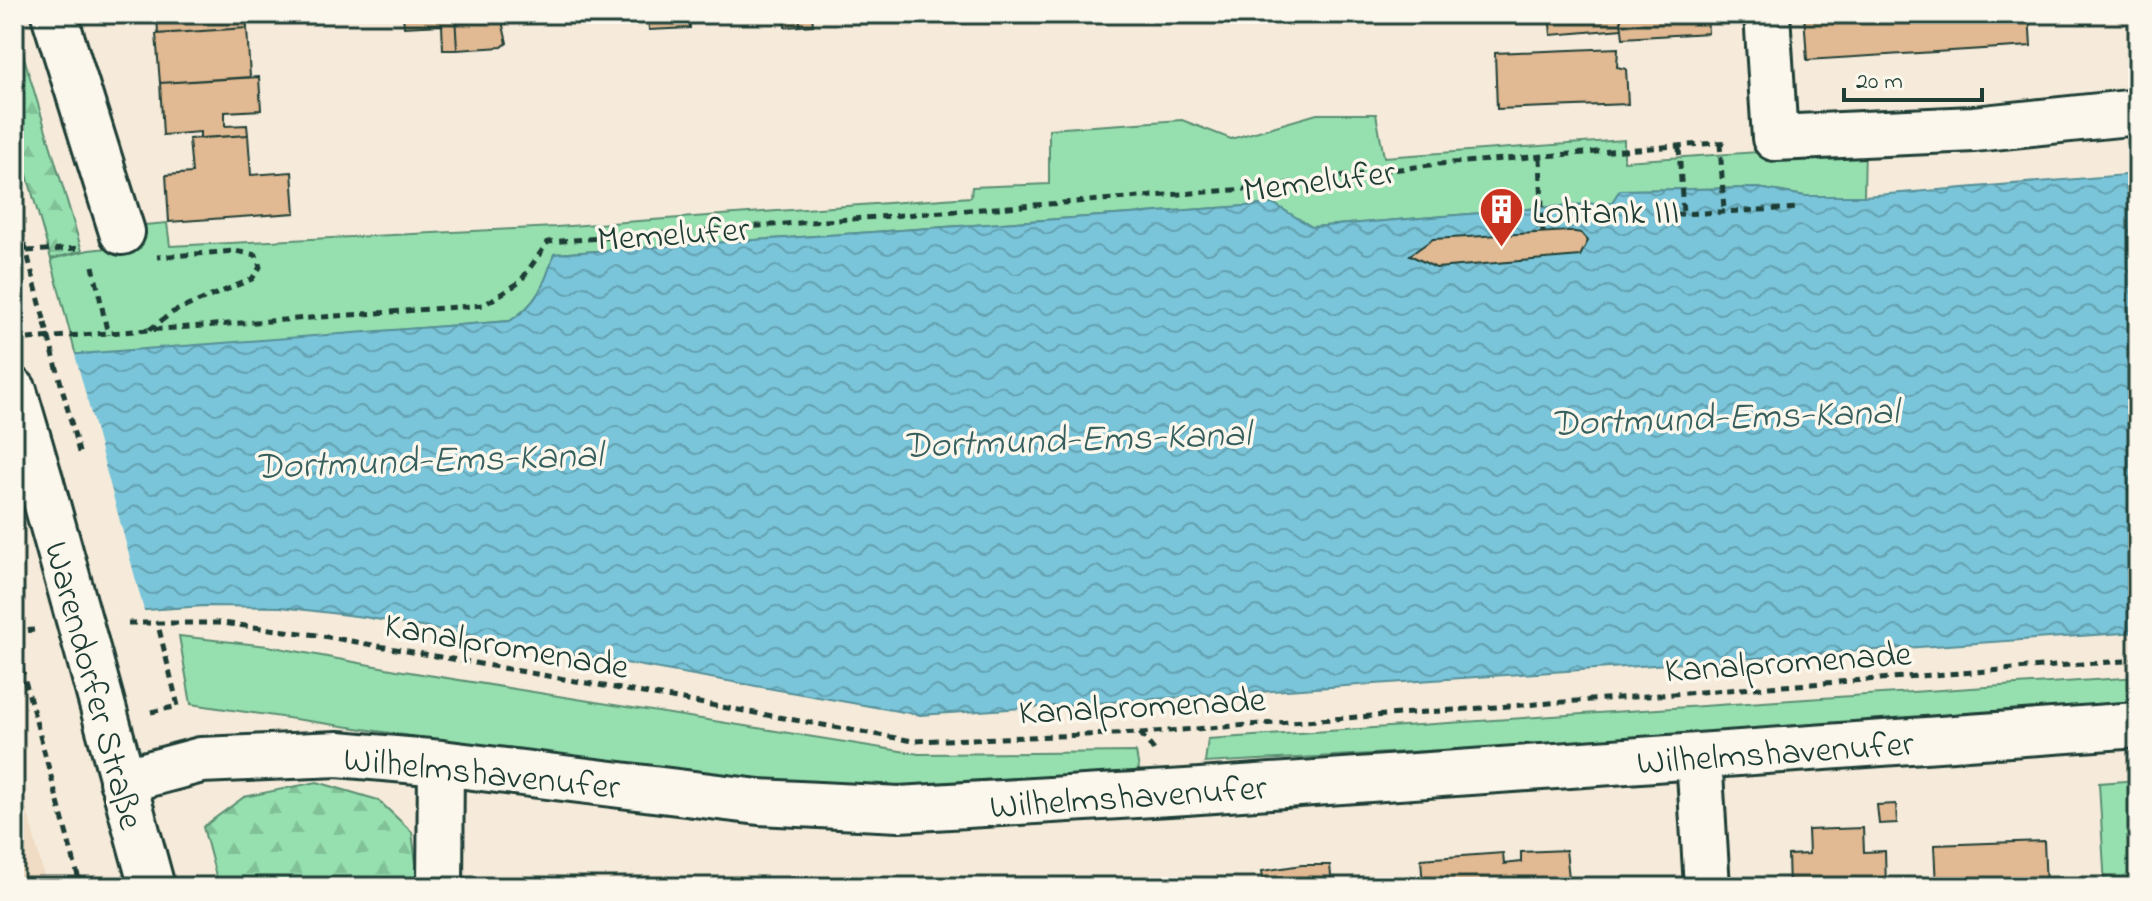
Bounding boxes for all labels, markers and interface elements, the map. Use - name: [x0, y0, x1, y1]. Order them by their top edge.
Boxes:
- scale bar: [1844, 52, 1982, 102]
- text: 20 m: [1856, 65, 1903, 100]
- street label: Memelufer: [1241, 148, 1399, 219]
- building icon: Lohtank III: [1477, 186, 1525, 249]
- place label: Lohtank III: [1532, 188, 1680, 241]
- street label: Memelufer: [595, 205, 752, 268]
- water label: Dortmund-Ems-Kanal: [1549, 386, 1904, 454]
- water label: Dortmund-Ems-Kanal: [901, 408, 1256, 476]
- water label: Dortmund-Ems-Kanal: [253, 429, 608, 497]
- street label: Warendorfer Straße: [28, 536, 156, 837]
- street label: Kanalpromenade: [380, 601, 633, 696]
- street label: Kanalpromenade: [1663, 629, 1914, 700]
- street label: Kanalpromenade: [1017, 676, 1268, 741]
- street label: Wilhelmshavenufer: [1635, 719, 1916, 792]
- street label: Wilhelmshavenufer: [341, 735, 623, 816]
- street label: Wilhelmshavenufer: [988, 763, 1269, 836]

